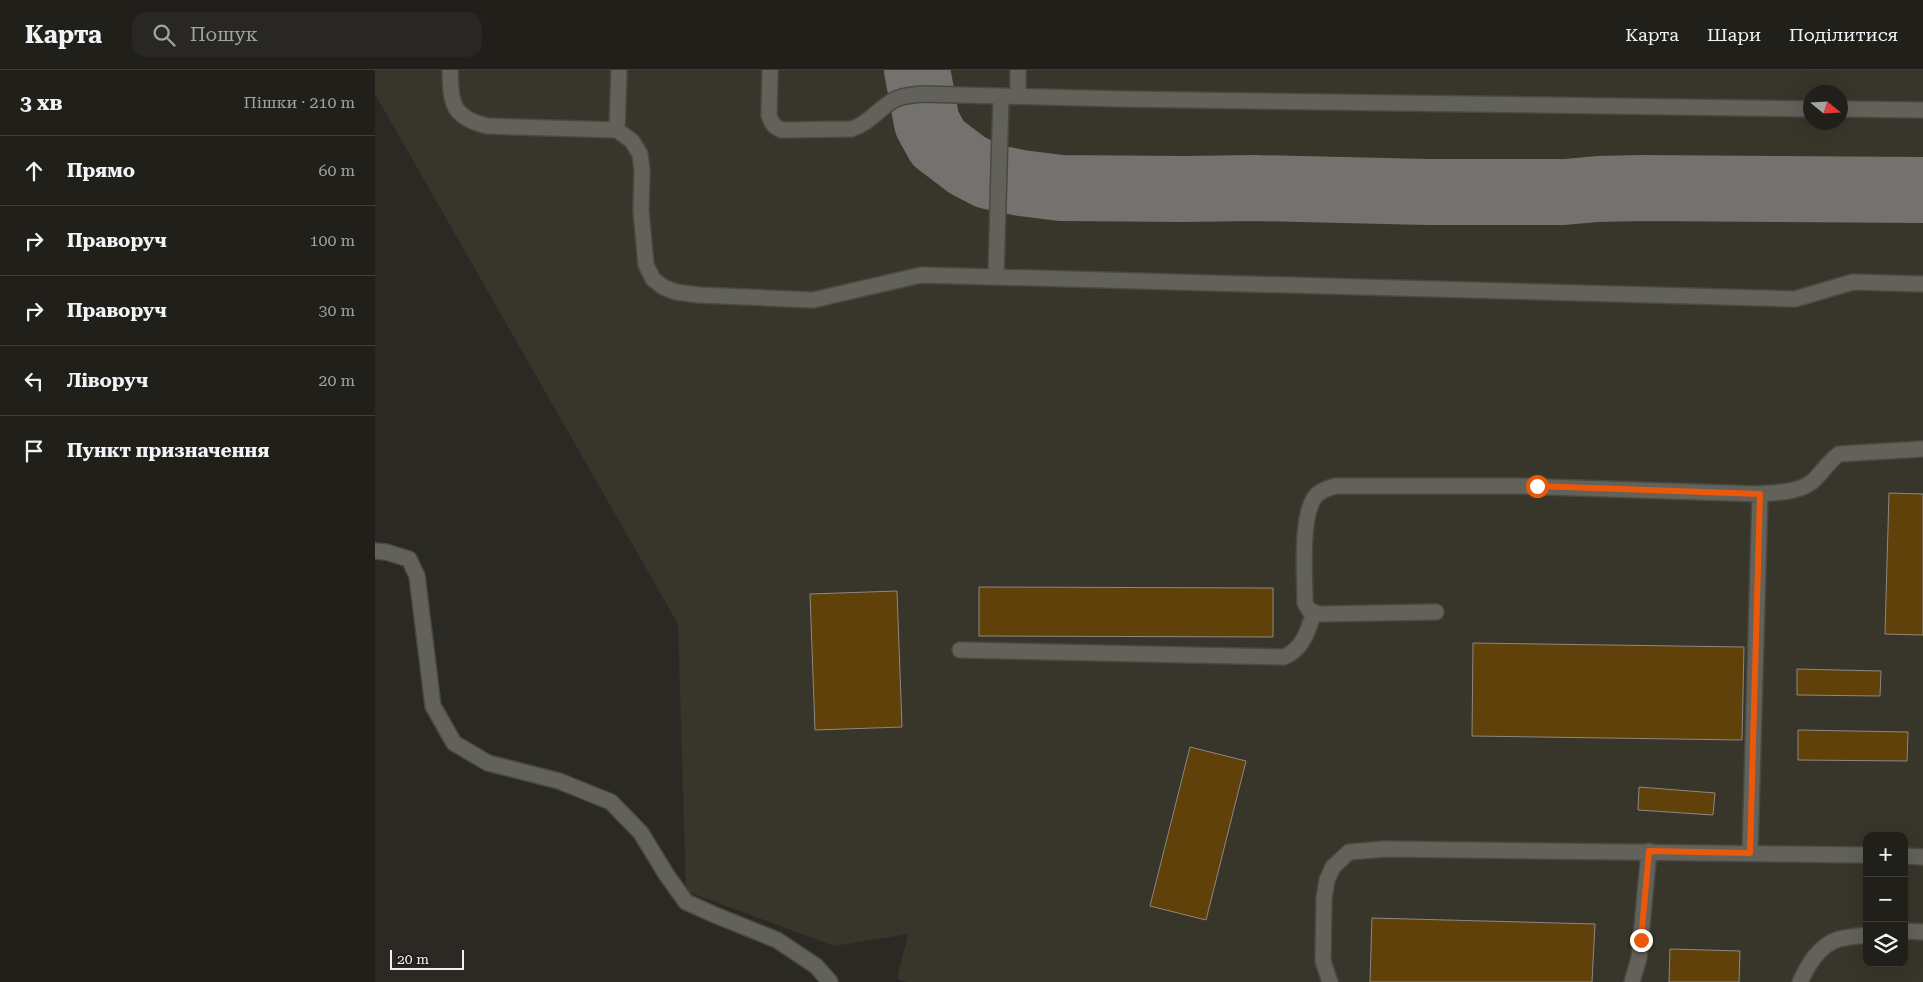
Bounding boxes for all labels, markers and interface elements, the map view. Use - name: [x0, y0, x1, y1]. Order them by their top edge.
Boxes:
- search box: [132, 12, 482, 57]
- text: Карта: [25, 21, 102, 49]
- icon: search: [150, 21, 178, 49]
- text: Пошук: [190, 23, 258, 46]
- text: Карта: [1625, 24, 1679, 45]
- text: Шари: [1707, 24, 1761, 45]
- text: Поділитися: [1789, 24, 1898, 45]
- north arrow: [1803, 85, 1848, 130]
- text: 3 хв: [20, 91, 63, 115]
- text: Пішки · 210 m: [244, 93, 355, 112]
- icon: ahead: [20, 157, 48, 185]
- text: Прямо: [67, 159, 135, 182]
- text: 60 m: [318, 161, 355, 180]
- icon: right: [20, 227, 48, 255]
- text: Праворуч: [67, 229, 167, 252]
- text: 100 m: [309, 231, 355, 250]
- icon: right: [20, 297, 48, 325]
- text: Праворуч: [67, 299, 167, 322]
- text: 30 m: [318, 301, 355, 320]
- icon: left: [20, 367, 48, 395]
- text: Ліворуч: [67, 369, 148, 392]
- text: 20 m: [318, 371, 355, 390]
- icon: arrive: [20, 437, 48, 465]
- text: Пункт призначення: [67, 439, 269, 462]
- route start: [1526, 475, 1549, 498]
- map controls: [1863, 832, 1908, 967]
- button: +: [1863, 832, 1908, 877]
- button: −: [1863, 877, 1908, 922]
- button: layers: [1863, 922, 1908, 967]
- route end: [1630, 929, 1653, 952]
- scale bar: [390, 947, 464, 970]
- text: 20 m: [397, 951, 429, 967]

